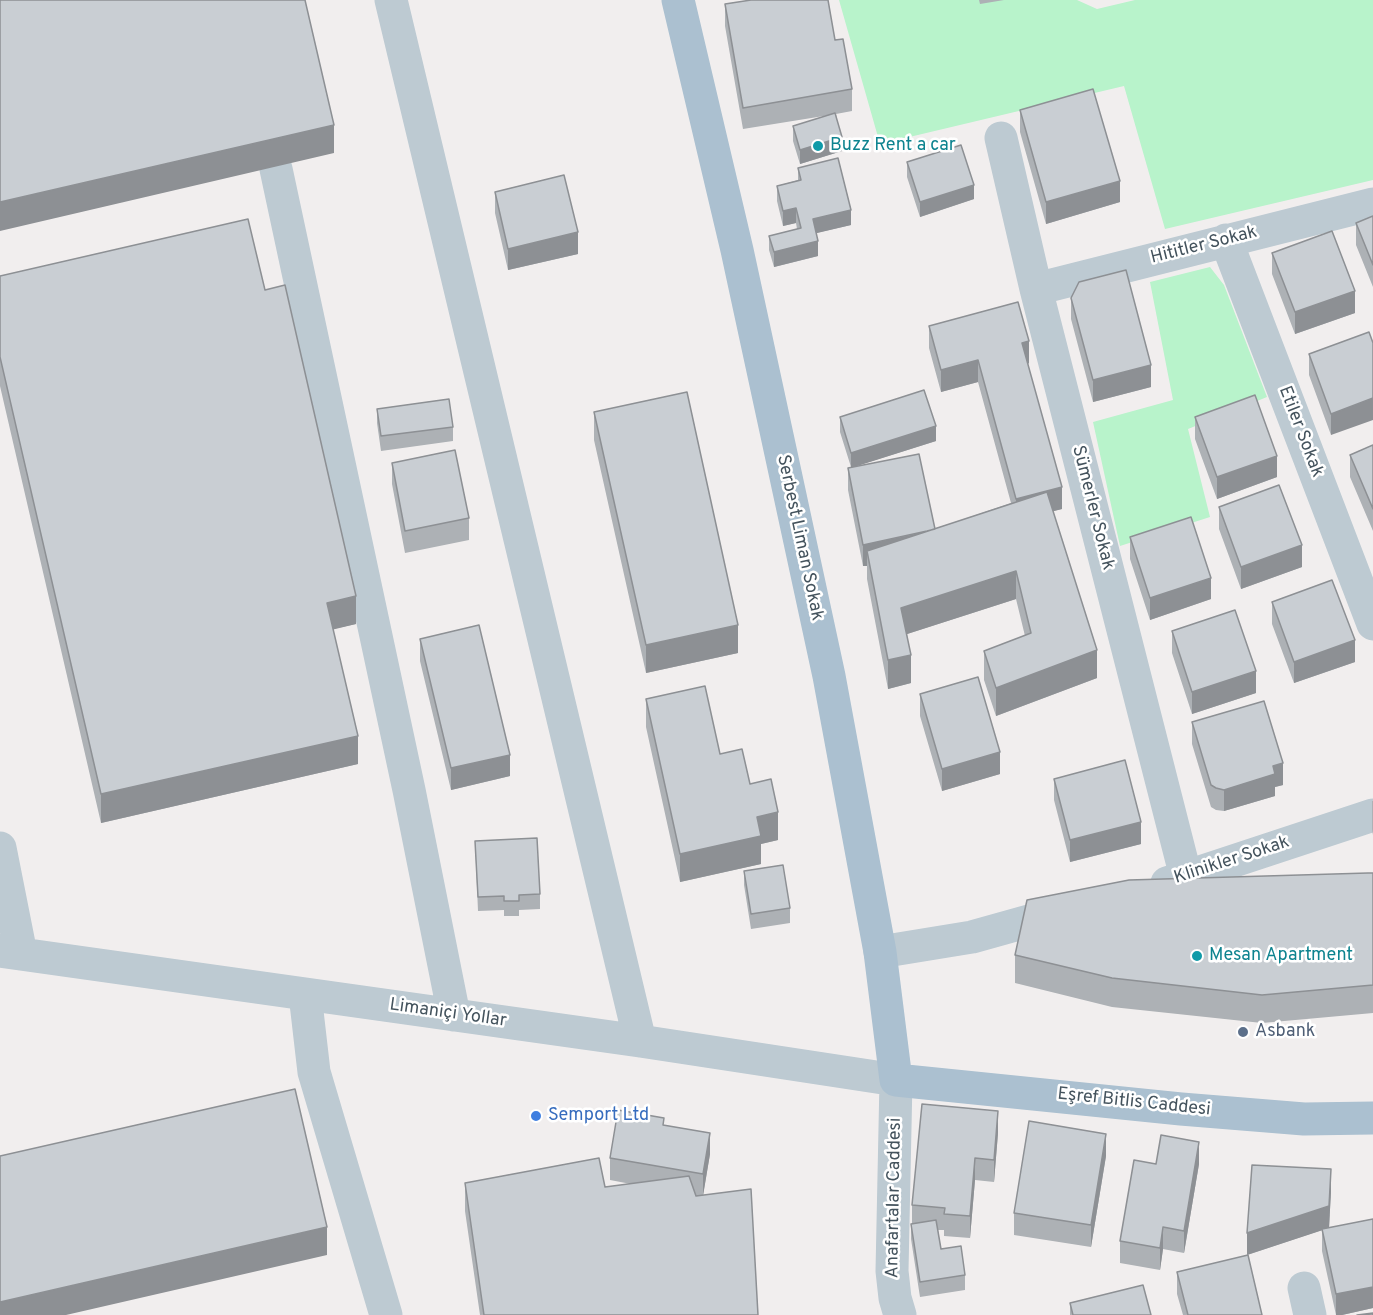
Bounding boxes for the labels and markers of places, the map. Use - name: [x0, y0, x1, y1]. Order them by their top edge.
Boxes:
- place label: Buzz Rent a car: [830, 135, 956, 157]
- marker: Buzz Rent a car: [811, 139, 825, 153]
- place label: Mesan Apartment: [1209, 945, 1353, 967]
- marker: Mesan Apartment: [1190, 949, 1204, 963]
- place label: Asbank: [1255, 1021, 1315, 1043]
- marker: Asbank: [1236, 1025, 1250, 1039]
- place label: Semport Ltd: [548, 1105, 649, 1127]
- marker: Semport Ltd: [529, 1109, 543, 1123]

